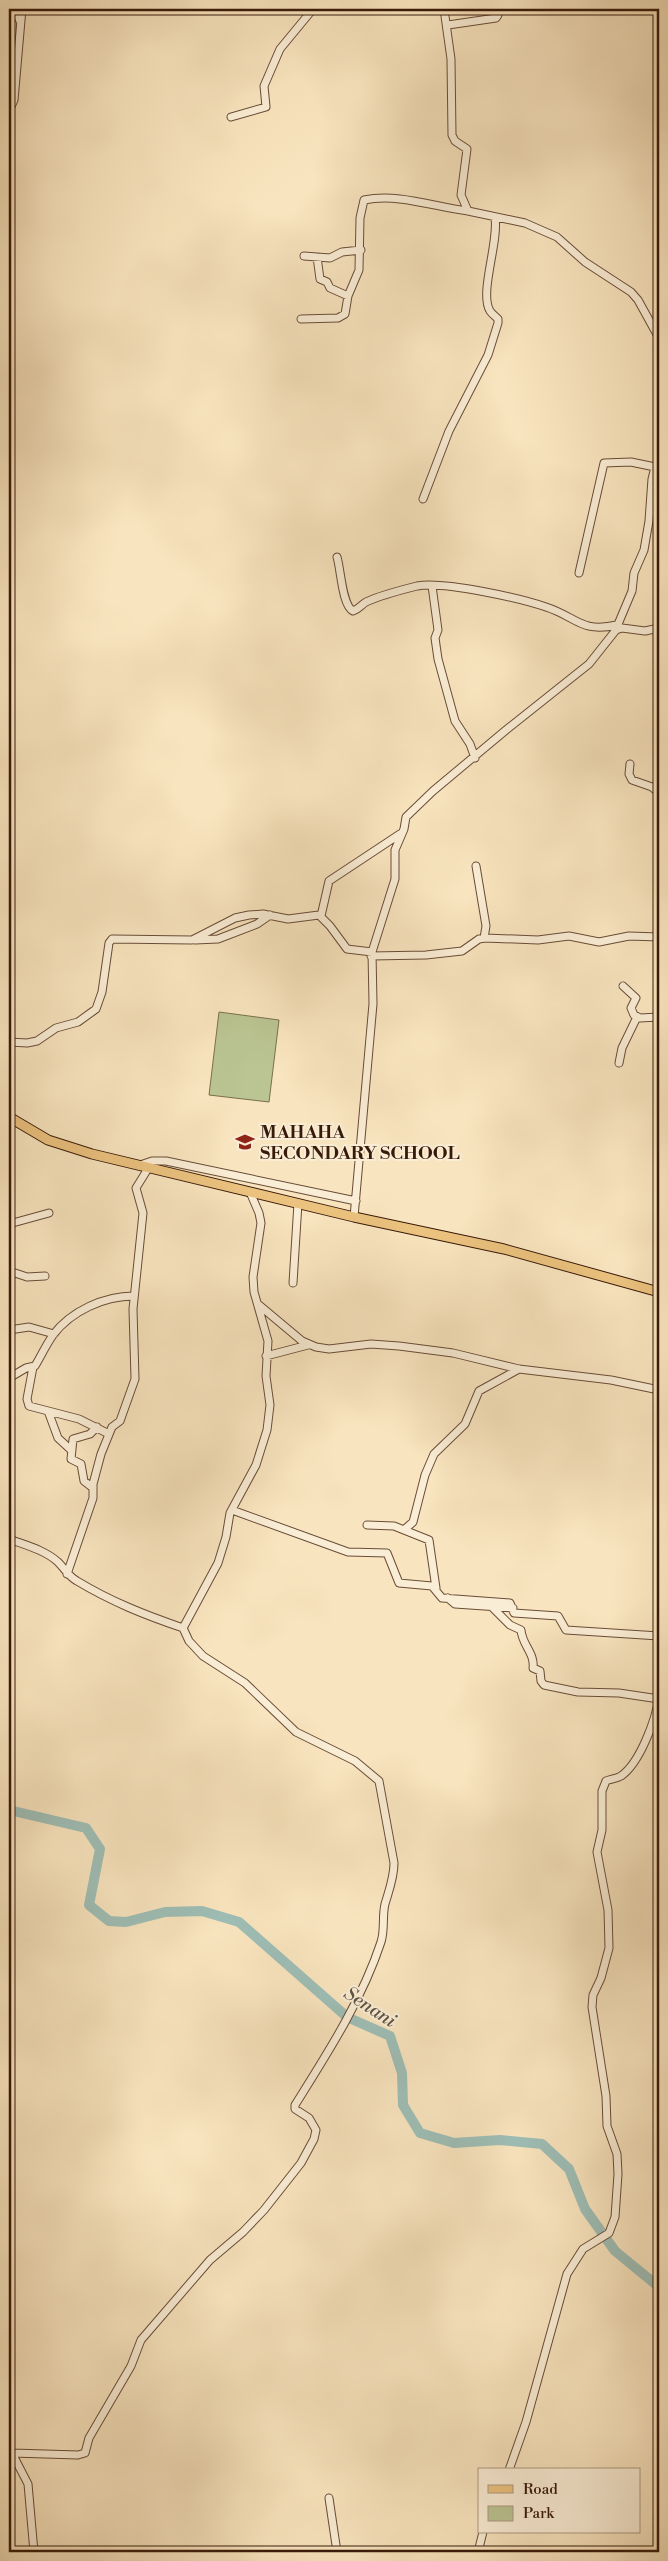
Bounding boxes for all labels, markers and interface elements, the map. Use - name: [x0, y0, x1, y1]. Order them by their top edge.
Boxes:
- place label: MAHAHA SECONDARY SCHOOL: [260, 1121, 460, 1165]
- school or university icon: MAHAHA SECONDARY SCHOOL: [234, 1131, 256, 1153]
- water label: Senani: [339, 1981, 401, 2033]
- legend: [478, 2468, 640, 2534]
- text: Road: [523, 2480, 558, 2499]
- text: Park: [523, 2504, 555, 2523]

